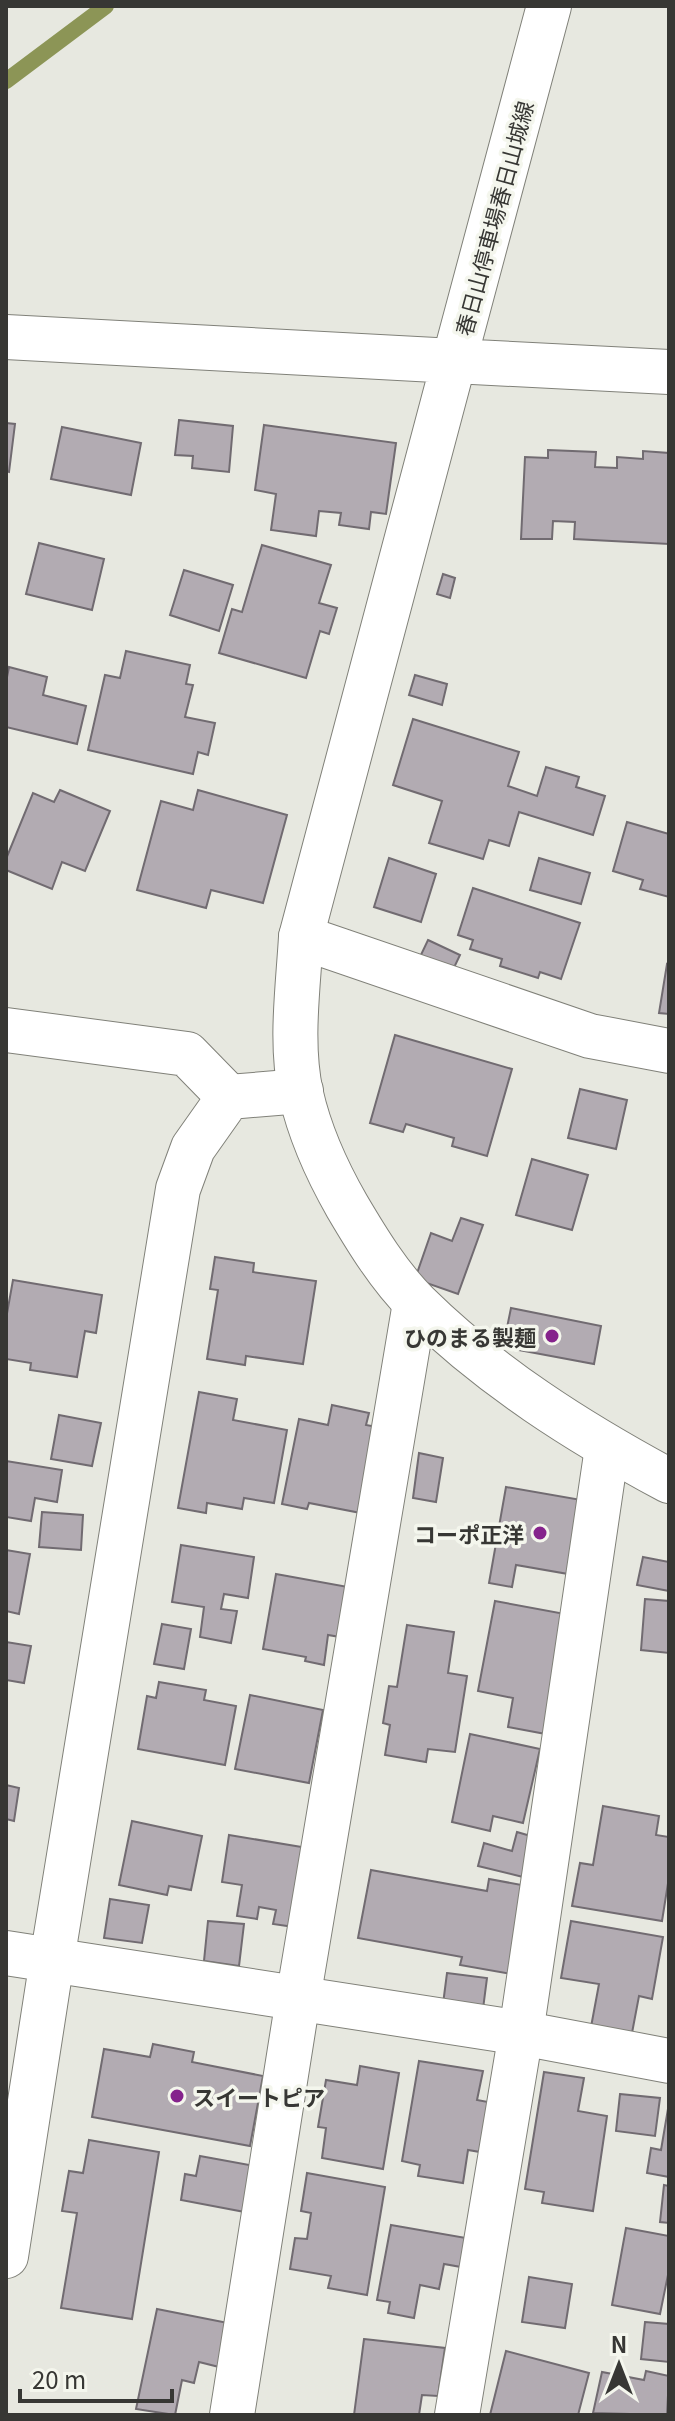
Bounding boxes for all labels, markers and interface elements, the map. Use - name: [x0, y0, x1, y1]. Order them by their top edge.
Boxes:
- street label: 春日山停車場春日山城線: [446, 97, 540, 339]
- place label: ひのまる製麺: [404, 1320, 536, 1352]
- marker: ひのまる製麺: [543, 1327, 561, 1345]
- place label: コーポ正洋: [414, 1517, 524, 1549]
- marker: コーポ正洋: [531, 1524, 549, 1542]
- place label: スイートピア: [193, 2080, 325, 2112]
- marker: スイートピア: [168, 2087, 186, 2105]
- north arrow: [579, 2325, 659, 2405]
- text: N: [611, 2327, 627, 2359]
- scale bar: [20, 2353, 172, 2403]
- text: 20 m: [32, 2361, 86, 2396]

